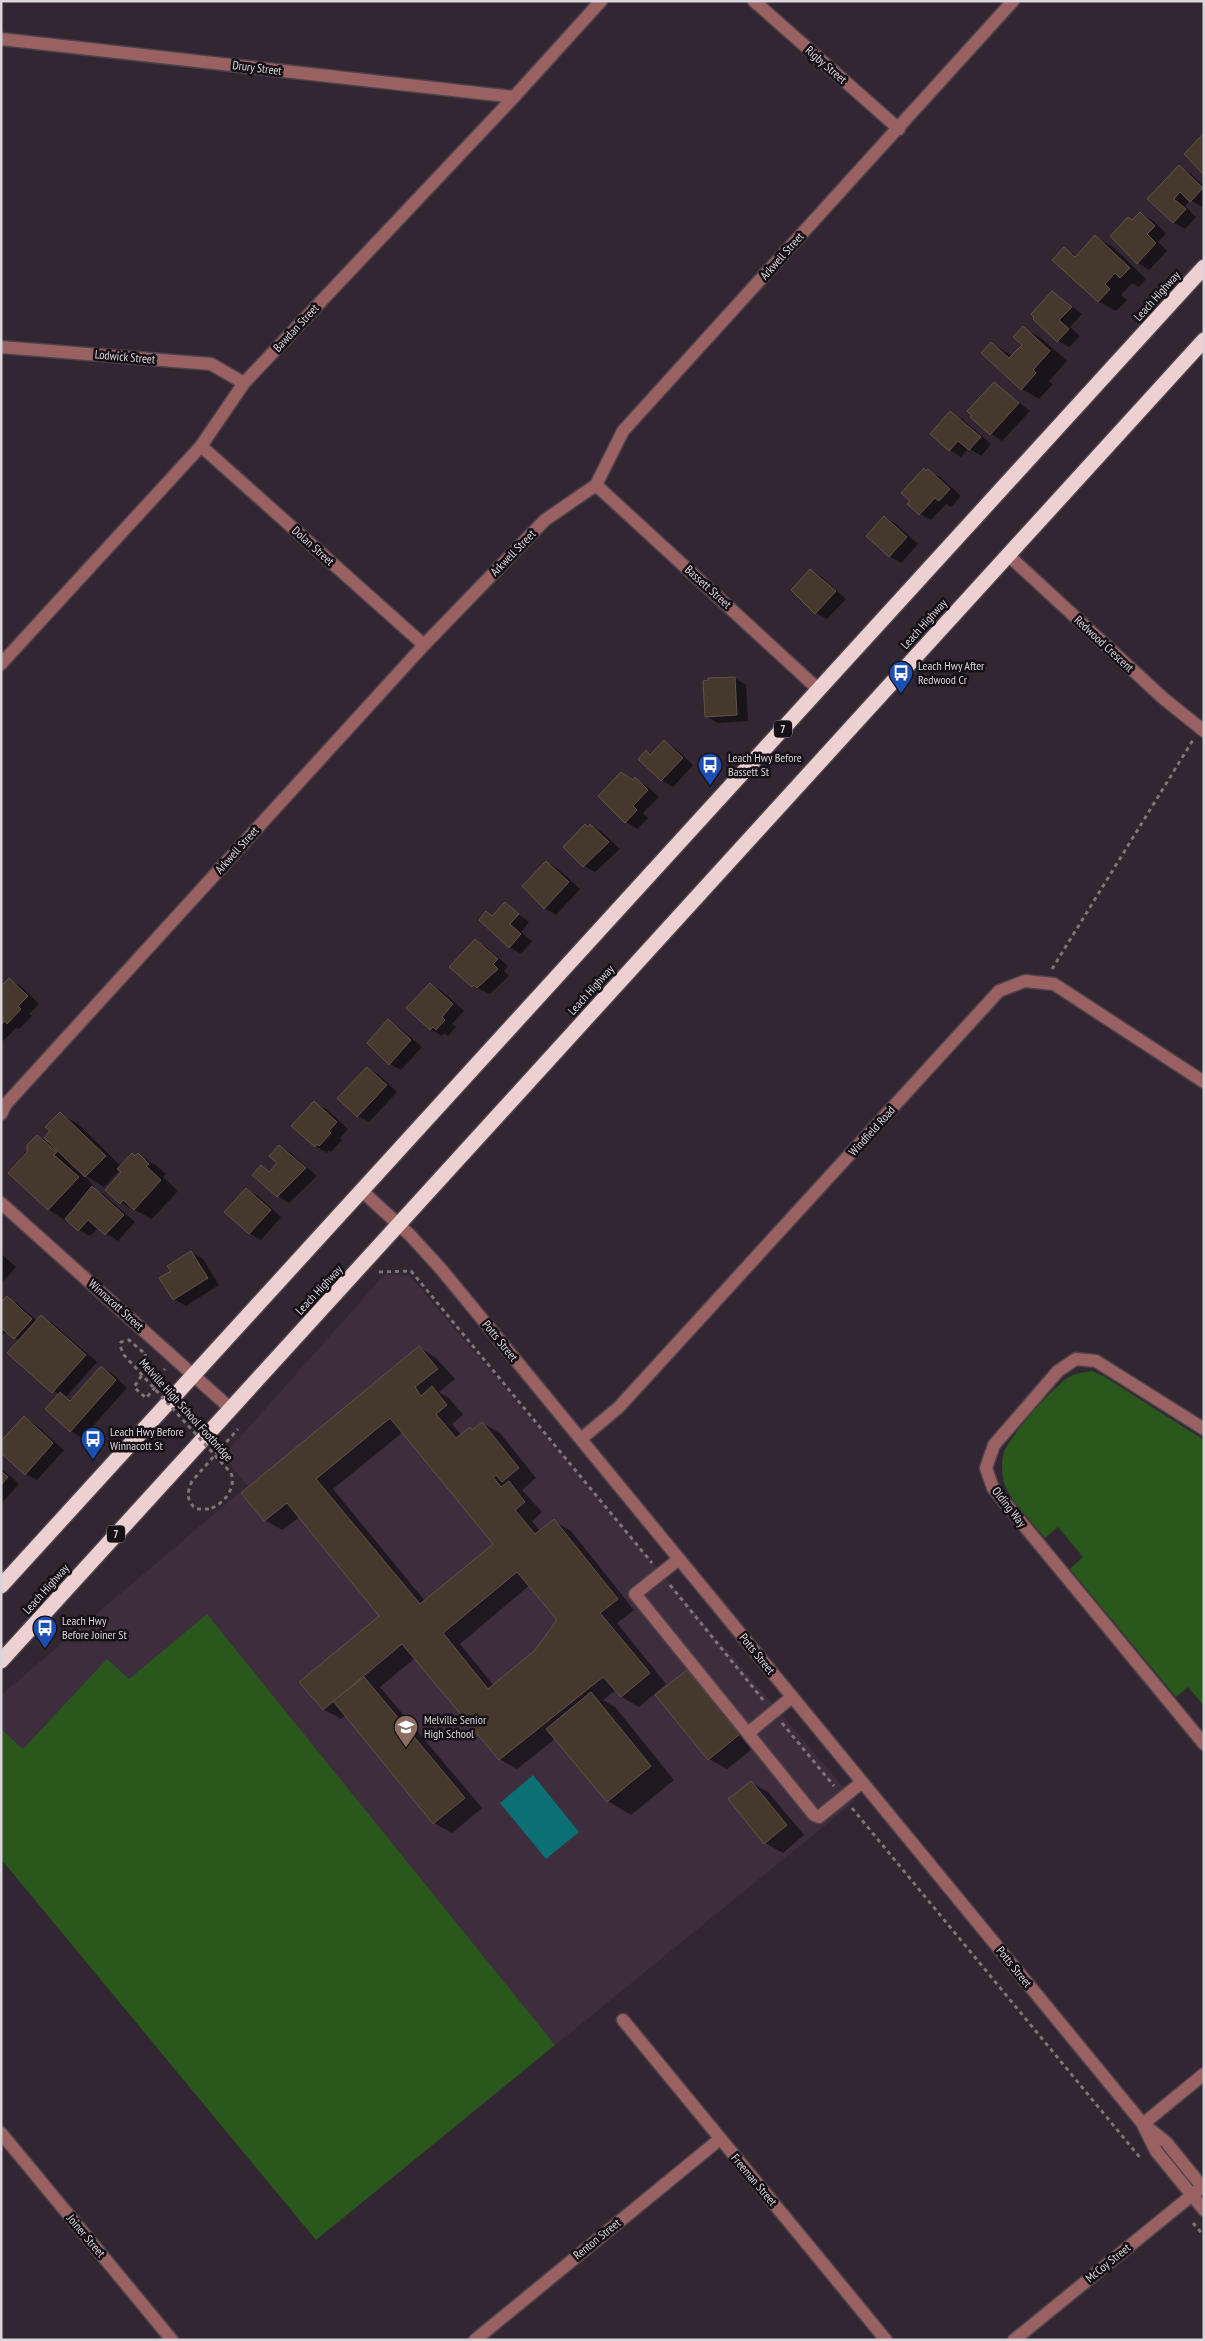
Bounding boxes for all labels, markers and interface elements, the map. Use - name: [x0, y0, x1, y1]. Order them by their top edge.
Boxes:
- street label: Rigby Street: [802, 42, 851, 87]
- street label: Drury Street: [232, 57, 283, 78]
- street label: Arkwell Street: [756, 228, 807, 282]
- street label: Leach Highway: [1130, 267, 1183, 324]
- street label: Bawdan Street: [270, 300, 322, 355]
- street label: Lodwick Street: [94, 346, 157, 367]
- street label: Dolan Street: [289, 523, 338, 569]
- street label: Arkwell Street: [487, 526, 539, 579]
- street label: Bassett Street: [682, 562, 735, 612]
- street label: Leach Highway: [897, 595, 950, 652]
- street label: Redwood Crescent: [1072, 612, 1138, 675]
- place label: Leach Hwy After Redwood Cr: [918, 658, 985, 687]
- bus stop icon: Leach Hwy After Redwood Cr: [888, 660, 914, 694]
- road number: 7: [774, 721, 792, 738]
- place label: Leach Hwy Before Bassett St: [728, 750, 802, 779]
- bus stop icon: Leach Hwy Before Bassett St: [697, 752, 723, 786]
- street label: Arkwell Street: [211, 822, 262, 876]
- street label: Leach Highway: [564, 961, 617, 1018]
- street label: Windfield Road: [845, 1102, 898, 1159]
- street label: Leach Highway: [292, 1261, 346, 1318]
- street label: Winnacott Street: [86, 1276, 148, 1334]
- street label: Potts Street: [479, 1317, 522, 1365]
- street label: Melville High School Footbridge: [136, 1355, 237, 1464]
- place label: Leach Hwy Before Winnacott St: [110, 1424, 184, 1453]
- bus stop icon: Leach Hwy Before Winnacott St: [80, 1426, 106, 1460]
- street label: Olding Way: [989, 1484, 1030, 1530]
- road number: 7: [107, 1526, 125, 1542]
- street label: Leach Highway: [19, 1560, 72, 1617]
- place label: Leach Hwy Before Joiner St: [62, 1613, 127, 1642]
- bus stop icon: Leach Hwy Before Joiner St: [32, 1615, 58, 1649]
- street label: Potts Street: [736, 1630, 779, 1678]
- place label: Melville Senior High School: [424, 1712, 487, 1741]
- school or university icon: Melville Senior High School: [393, 1714, 419, 1748]
- street label: Potts Street: [993, 1943, 1036, 1991]
- street label: Freeman Street: [728, 2151, 781, 2209]
- street label: Joiner Street: [63, 2210, 109, 2261]
- street label: Renton Street: [570, 2215, 624, 2262]
- street label: McCoy Street: [1082, 2239, 1134, 2285]

